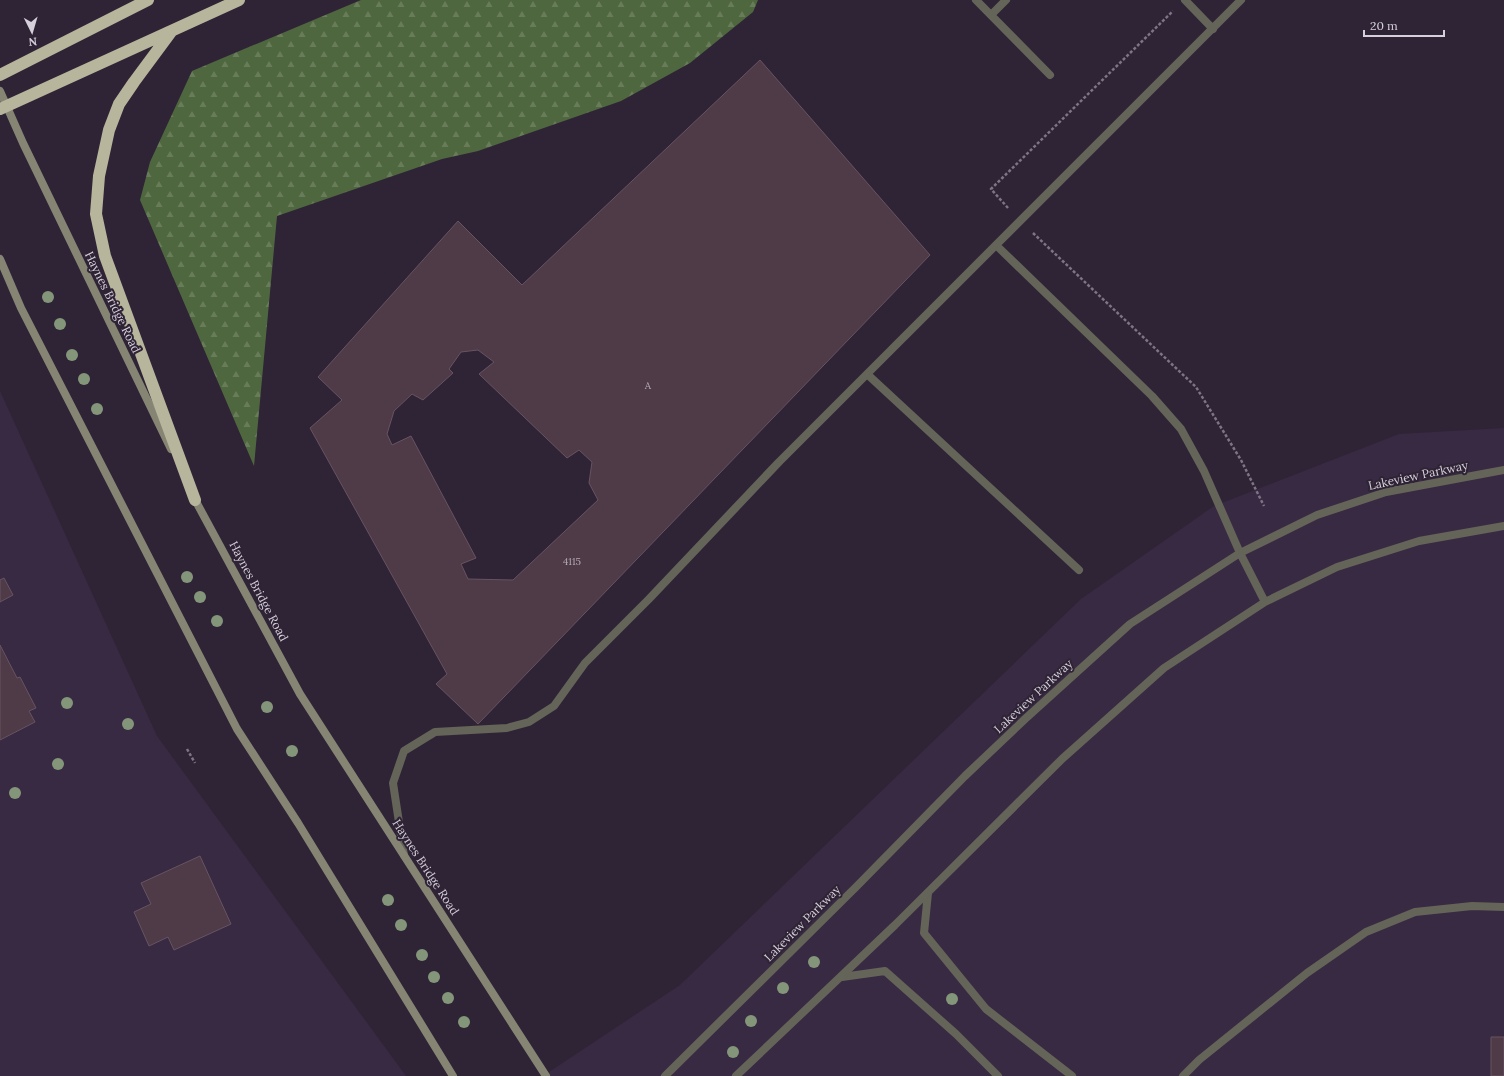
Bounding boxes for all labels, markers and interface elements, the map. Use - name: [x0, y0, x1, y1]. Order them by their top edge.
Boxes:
- north arrow: [12, 12, 52, 52]
- scale bar: [1364, 12, 1444, 38]
- text: 20 m: [1370, 18, 1398, 33]
- text: N: [28, 35, 38, 49]
- street label: Haynes Bridge Road: [82, 249, 144, 355]
- house number: A: [644, 379, 652, 392]
- street label: Lakeview Parkway: [1367, 457, 1470, 493]
- street label: Haynes Bridge Road: [226, 538, 292, 644]
- house number: 4115: [563, 555, 581, 568]
- street label: Lakeview Parkway: [991, 655, 1076, 736]
- street label: Haynes Bridge Road: [389, 816, 463, 918]
- street label: Lakeview Parkway: [761, 881, 844, 964]

